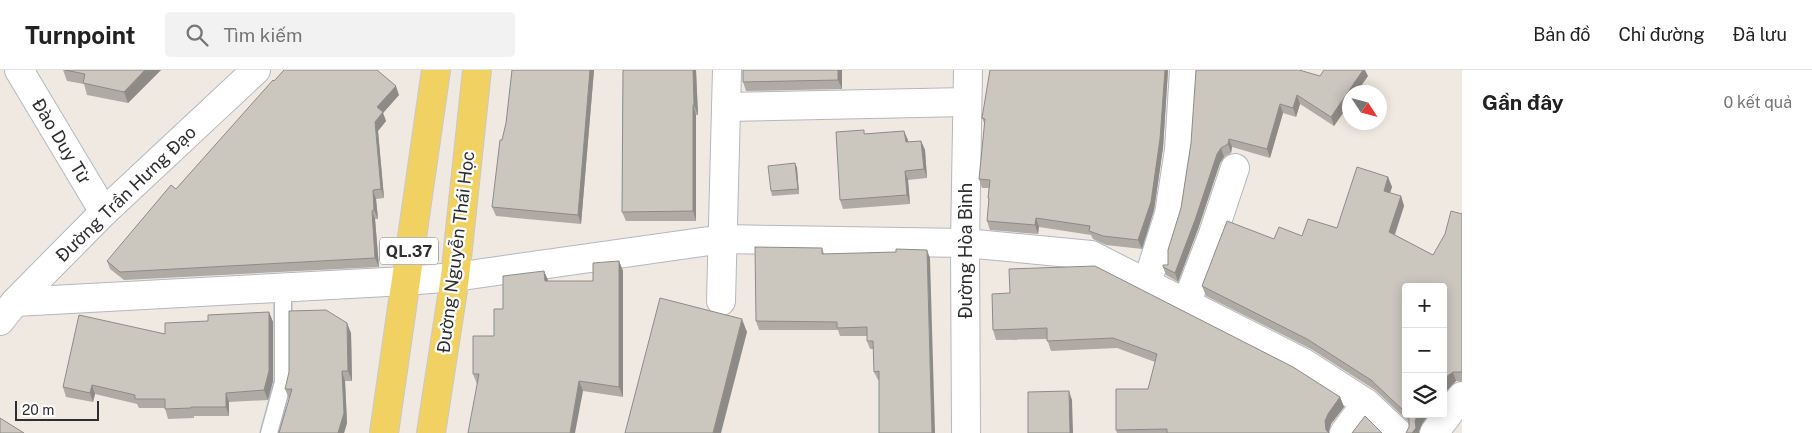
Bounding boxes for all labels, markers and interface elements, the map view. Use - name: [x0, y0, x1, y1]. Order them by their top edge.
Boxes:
- search box: [165, 12, 515, 57]
- text: Turnpoint: [25, 21, 135, 49]
- icon: search: [183, 21, 211, 49]
- text: Tìm kiếm: [223, 24, 302, 46]
- text: Bản đồ: [1533, 24, 1590, 45]
- text: Chỉ đường: [1618, 24, 1705, 45]
- text: Đã lưu: [1733, 24, 1787, 45]
- north arrow: [1342, 85, 1387, 130]
- text: Gần đây: [1482, 90, 1564, 115]
- text: 0 kết quả: [1723, 93, 1792, 112]
- street label: Đào Duy Từ: [28, 94, 95, 187]
- street label: Đường Trần Hưng Đạo: [51, 121, 200, 266]
- street label: Đường Nguyễn Thái Học: [433, 150, 478, 354]
- street label: Đường Hòa Bình: [955, 183, 976, 319]
- road number: QL.37: [380, 238, 438, 265]
- map controls: [1402, 283, 1447, 418]
- button: +: [1402, 283, 1447, 328]
- button: −: [1402, 328, 1447, 373]
- button: layers: [1402, 373, 1447, 418]
- scale bar: [15, 398, 99, 421]
- text: 20 m: [22, 402, 54, 418]

